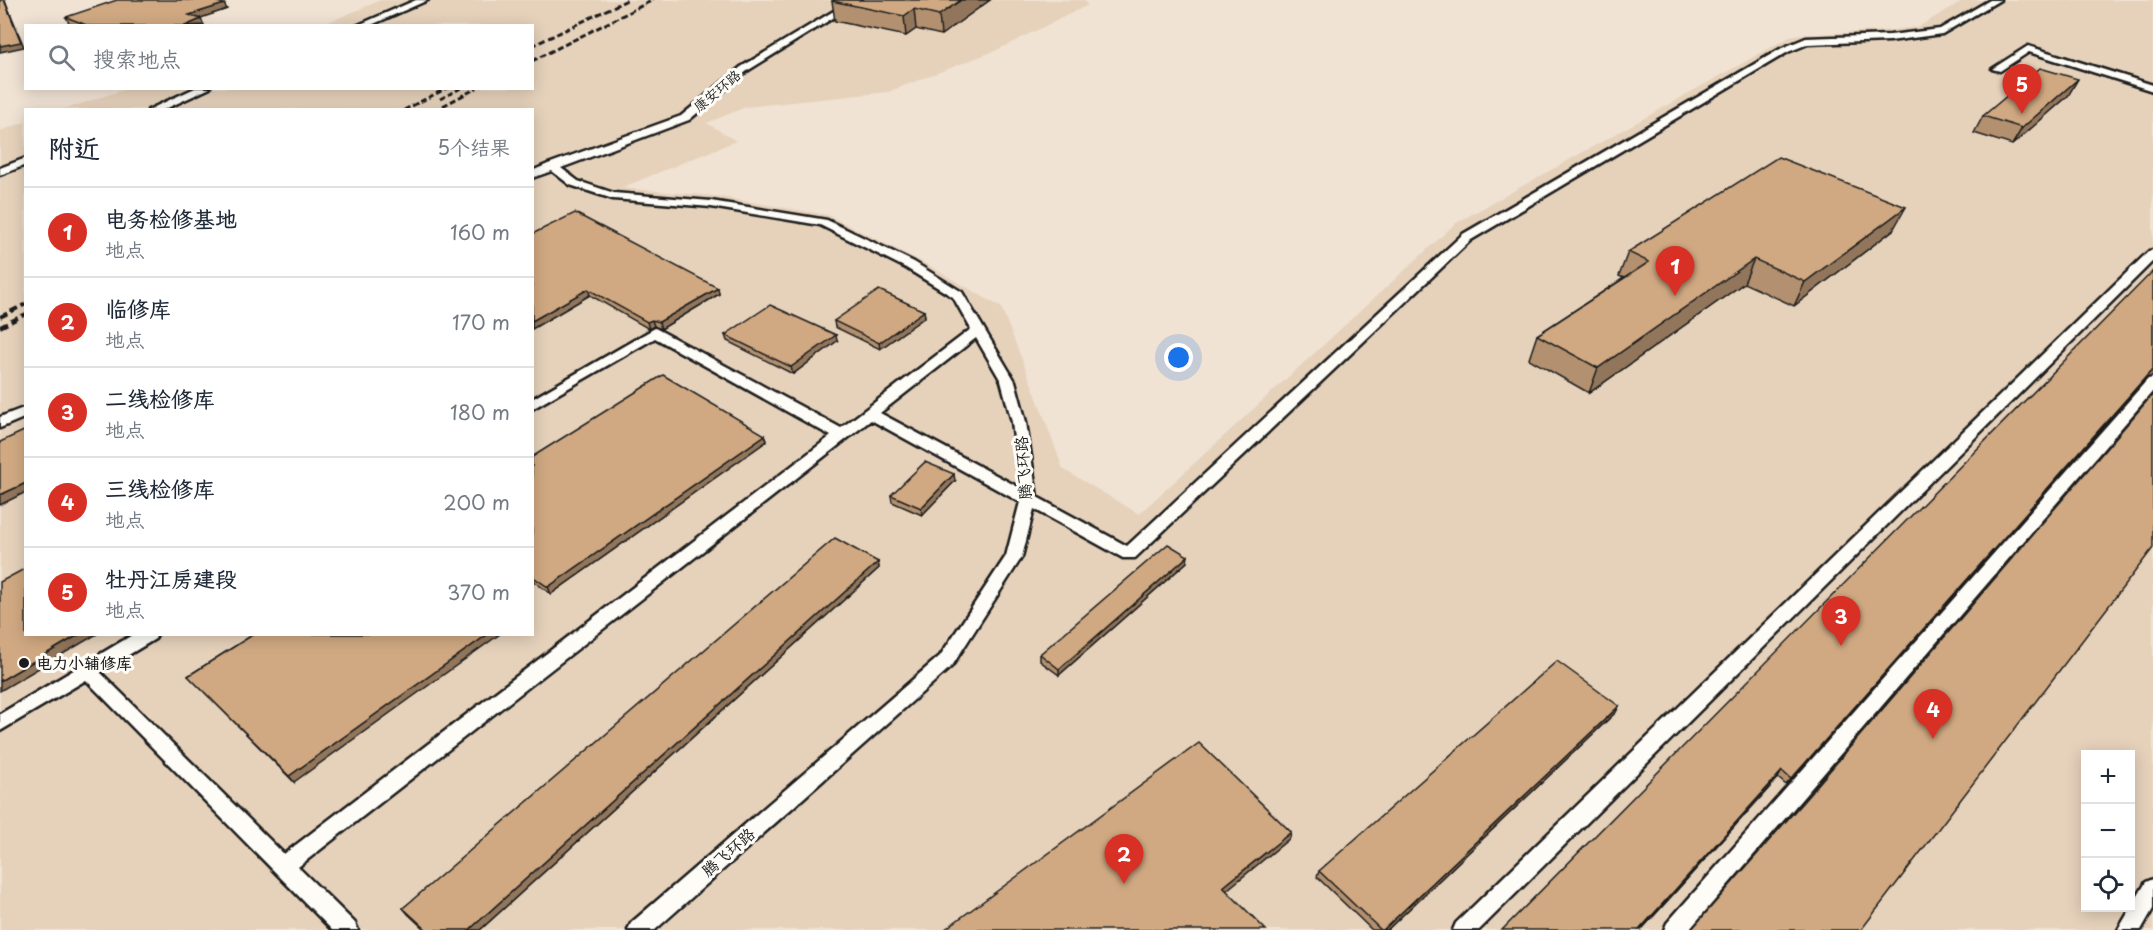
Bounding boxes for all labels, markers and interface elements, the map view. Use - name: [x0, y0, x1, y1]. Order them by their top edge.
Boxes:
- search box: [24, 24, 534, 90]
- icon: search: [45, 41, 78, 74]
- text: 搜索地点: [93, 41, 181, 74]
- pin: 5: [2002, 64, 2042, 114]
- street label: 康安环路: [688, 65, 745, 117]
- text: 附近: [48, 128, 100, 167]
- text: 5个结果: [437, 132, 510, 162]
- text: 电务检修基地: [105, 201, 237, 234]
- text: 1: [63, 217, 72, 247]
- text: 160 m: [450, 217, 510, 247]
- text: 地点: [105, 234, 145, 264]
- pin: 1: [1656, 246, 1694, 296]
- text: 临修库: [105, 291, 171, 324]
- text: 2: [60, 307, 75, 337]
- text: 170 m: [452, 307, 510, 337]
- text: 地点: [105, 324, 145, 354]
- your location: [1164, 343, 1193, 372]
- text: 二线检修库: [105, 381, 215, 414]
- text: 3: [61, 397, 74, 427]
- text: 180 m: [450, 397, 510, 427]
- text: 地点: [105, 414, 145, 444]
- street label: 腾飞环路: [1008, 435, 1036, 501]
- text: 三线检修库: [105, 471, 215, 504]
- text: 4: [61, 487, 74, 517]
- text: 200 m: [443, 487, 510, 517]
- text: 地点: [105, 504, 145, 534]
- text: 牡丹江房建段: [105, 561, 237, 594]
- text: 5: [61, 577, 74, 607]
- text: 370 m: [447, 577, 510, 607]
- text: 地点: [105, 594, 145, 624]
- pin: 3: [1822, 596, 1860, 646]
- place label: 电力小辅修库: [36, 650, 132, 674]
- marker: 电力小辅修库: [17, 656, 31, 670]
- pin: 4: [1914, 690, 1952, 739]
- map controls: [2081, 750, 2135, 912]
- button: +: [2081, 750, 2135, 804]
- button: −: [2081, 804, 2135, 858]
- street label: 腾飞环路: [695, 821, 759, 881]
- pin: 2: [1104, 834, 1144, 884]
- button: locate: [2081, 858, 2135, 912]

